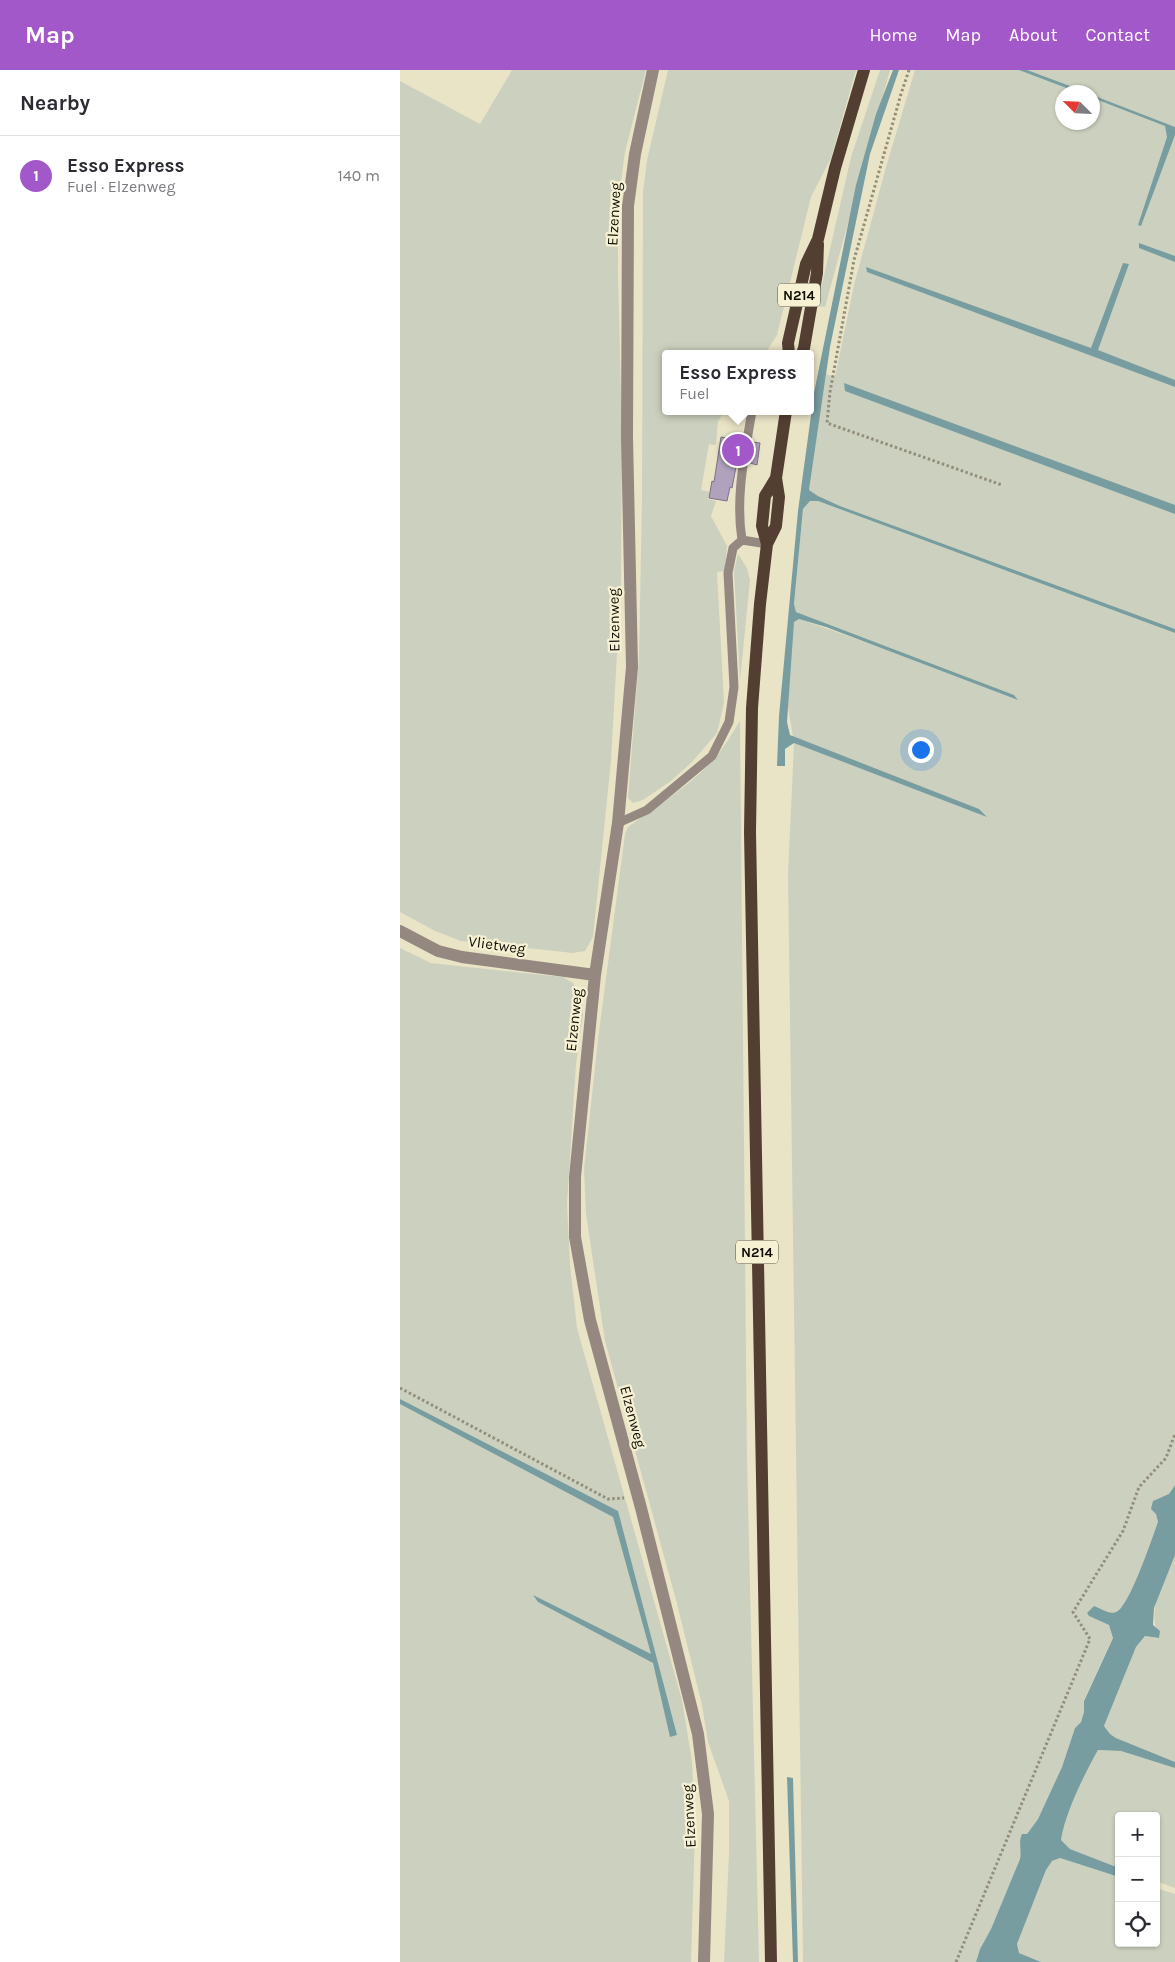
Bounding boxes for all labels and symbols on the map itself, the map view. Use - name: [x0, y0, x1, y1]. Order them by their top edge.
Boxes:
- north arrow: [1055, 85, 1100, 130]
- street label: Elzenweg: [603, 181, 625, 246]
- road number: N214: [778, 284, 820, 306]
- pin: 1: [722, 431, 754, 469]
- street label: Elzenweg: [604, 588, 624, 652]
- your location: [908, 737, 934, 763]
- street label: Vlietweg: [467, 932, 527, 958]
- street label: Elzenweg: [562, 987, 586, 1053]
- road number: N214: [736, 1240, 778, 1264]
- street label: Elzenweg: [616, 1384, 650, 1451]
- street label: Elzenweg: [678, 1783, 700, 1848]

